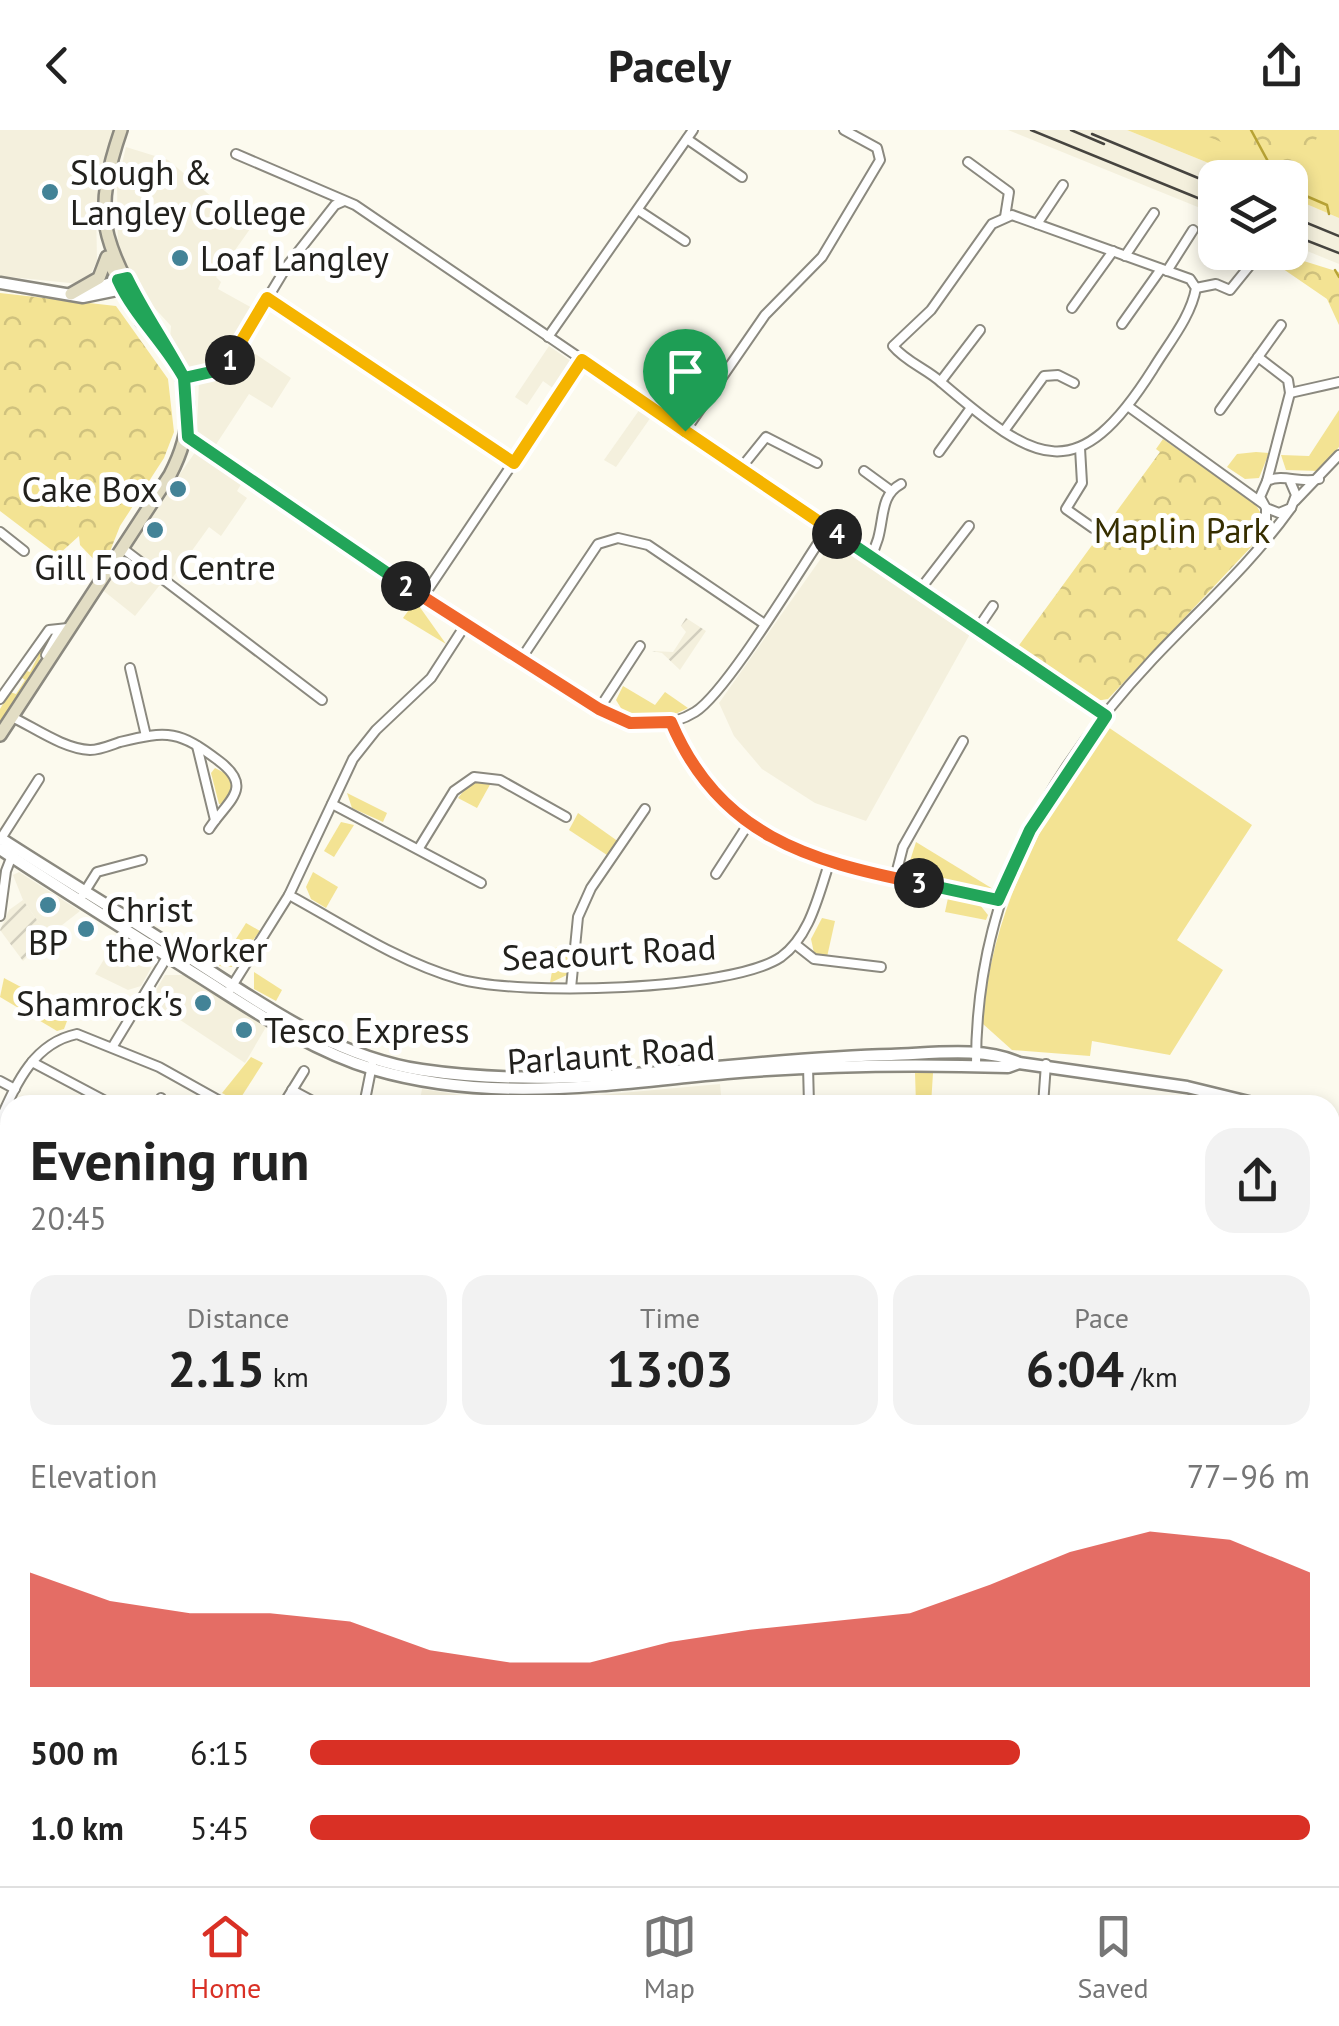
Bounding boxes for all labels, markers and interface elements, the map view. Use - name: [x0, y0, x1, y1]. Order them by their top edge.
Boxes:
- text: Pacely: [608, 36, 731, 94]
- icon: back: [30, 38, 85, 93]
- icon: share: [1254, 38, 1309, 93]
- place label: Slough & Langley College: [70, 149, 306, 235]
- map controls: [1198, 160, 1308, 270]
- button: layers: [1198, 160, 1308, 270]
- marker: Slough & Langley College: [39, 181, 61, 203]
- place label: Loaf Langley: [200, 235, 389, 281]
- marker: Loaf Langley: [169, 247, 191, 269]
- pin: [643, 329, 728, 432]
- pin: 1: [205, 335, 255, 385]
- text: 1: [222, 341, 238, 378]
- icon: arrive: [658, 344, 713, 399]
- place label: Cake Box: [21, 466, 158, 512]
- marker: Cake Box: [167, 478, 189, 500]
- park label: Maplin Park: [1094, 507, 1270, 553]
- pin: 4: [812, 509, 862, 559]
- text: 4: [829, 515, 845, 552]
- marker: Gill Food Centre: [144, 519, 166, 541]
- place label: Gill Food Centre: [34, 544, 276, 590]
- pin: 2: [381, 561, 431, 611]
- text: 2: [398, 567, 414, 604]
- pin: 3: [894, 858, 944, 908]
- text: 3: [911, 864, 927, 901]
- place label: Christ the Worker: [106, 886, 268, 972]
- marker: BP: [37, 894, 59, 916]
- marker: Christ the Worker: [75, 918, 97, 940]
- place label: BP: [28, 919, 68, 965]
- street label: Seacourt Road: [501, 923, 717, 981]
- place label: Shamrock's: [16, 980, 183, 1026]
- marker: Shamrock's: [192, 992, 214, 1014]
- place label: Tesco Express: [264, 1007, 469, 1053]
- marker: Tesco Express: [233, 1019, 255, 1041]
- street label: Parlaunt Road: [505, 1024, 717, 1084]
- text: Evening run: [30, 1124, 310, 1195]
- button: share: [1205, 1128, 1310, 1233]
- text: 20:45: [30, 1197, 107, 1239]
- text: Distance: [187, 1299, 290, 1336]
- text: Time: [640, 1299, 700, 1336]
- text: Pace: [1074, 1299, 1129, 1336]
- text: 2.15: [168, 1336, 265, 1401]
- text: 13:03: [607, 1336, 733, 1401]
- text: 6:04: [1026, 1336, 1124, 1401]
- text: km: [265, 1358, 309, 1395]
- text: /km: [1124, 1358, 1178, 1395]
- text: Elevation: [30, 1455, 157, 1497]
- text: 77–96 m: [1187, 1455, 1310, 1497]
- text: 500 m: [30, 1732, 118, 1774]
- text: 6:15: [190, 1732, 249, 1774]
- text: 1.0 km: [30, 1807, 124, 1849]
- text: 5:45: [190, 1807, 249, 1849]
- tab: Home: [190, 1909, 261, 2006]
- tab: Map: [642, 1909, 697, 2006]
- tab: Saved: [1077, 1909, 1149, 2006]

